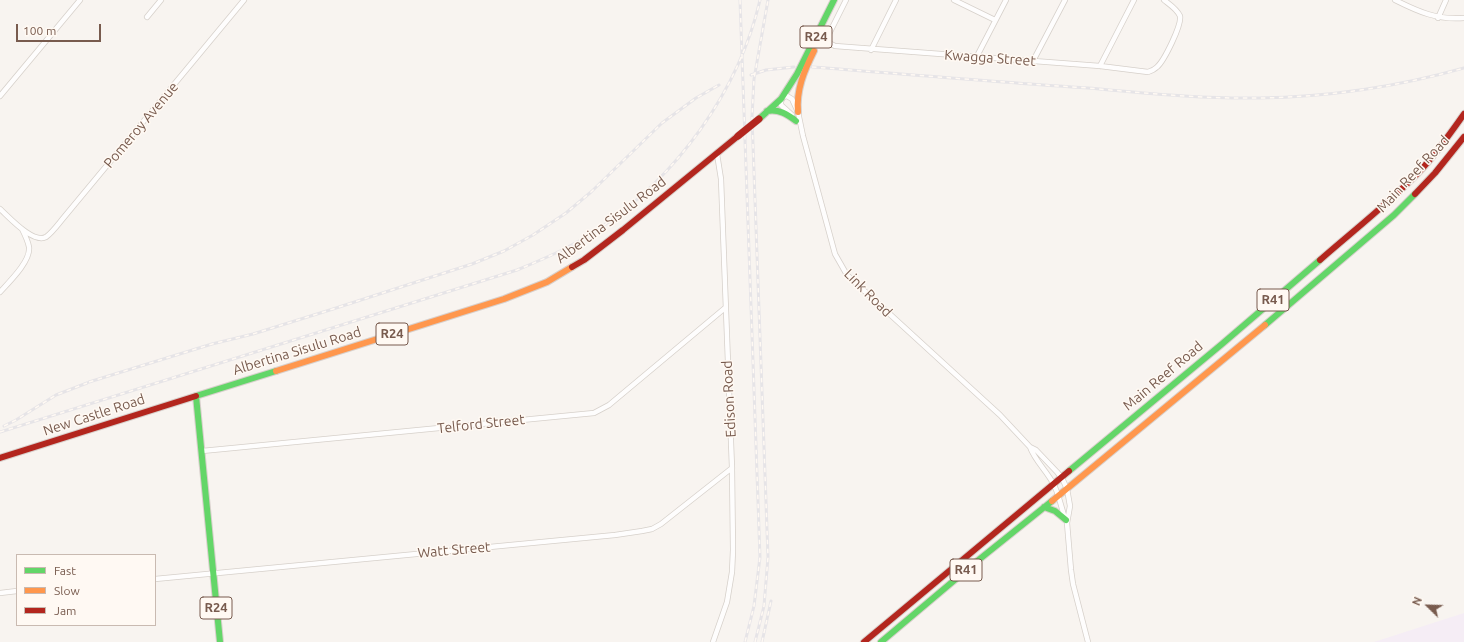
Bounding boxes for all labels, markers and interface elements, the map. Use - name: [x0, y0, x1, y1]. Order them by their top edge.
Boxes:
- scale bar: [18, 16, 103, 42]
- text: 100 m: [23, 24, 56, 37]
- road number: R24: [800, 26, 832, 48]
- street label: Kwagga Street: [944, 46, 1036, 70]
- street label: Pomeroy Avenue: [100, 79, 182, 171]
- street label: Main Reef Road: [1373, 132, 1453, 216]
- street label: Albertina Sisulu Road: [553, 173, 669, 267]
- street label: Link Road: [840, 265, 896, 321]
- road number: R41: [1257, 289, 1289, 311]
- street label: Albertina Sisulu Road: [231, 323, 363, 379]
- road number: R24: [376, 323, 408, 345]
- street label: Main Reef Road: [1120, 338, 1206, 414]
- street label: Edison Road: [719, 360, 739, 438]
- street label: New Castle Road: [41, 391, 147, 439]
- street label: Telford Street: [436, 411, 526, 437]
- street label: Watt Street: [417, 538, 491, 562]
- legend: [16, 554, 156, 626]
- road number: R41: [950, 559, 982, 581]
- text: Fast: [54, 564, 76, 577]
- text: Slow: [54, 584, 80, 597]
- north arrow: [1408, 586, 1448, 626]
- text: N: [1410, 595, 1424, 607]
- road number: R24: [200, 597, 232, 619]
- text: Jam: [54, 604, 76, 617]

